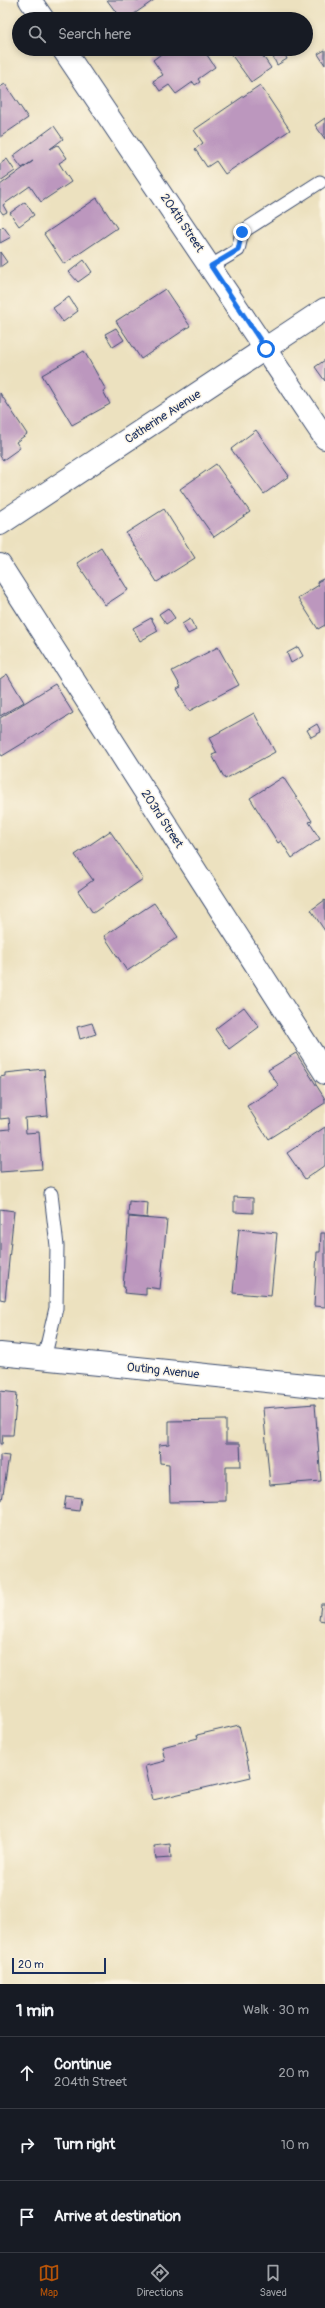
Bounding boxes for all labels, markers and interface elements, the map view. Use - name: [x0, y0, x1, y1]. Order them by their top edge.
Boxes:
- search box: [12, 12, 313, 56]
- icon: search: [26, 23, 48, 45]
- text: Search here: [58, 25, 131, 44]
- street label: 204th Street: [157, 191, 207, 255]
- route end: [233, 223, 251, 241]
- route start: [257, 340, 275, 358]
- street label: Catherine Avenue: [122, 387, 204, 447]
- street label: 203rd Street: [138, 787, 187, 851]
- street label: Outing Avenue: [126, 1360, 200, 1382]
- scale bar: [12, 1956, 106, 1975]
- text: 20 m: [18, 1958, 44, 1971]
- text: 1 min: [16, 2000, 54, 2021]
- text: Walk · 30 m: [243, 2002, 309, 2018]
- text: Continue: [54, 2055, 112, 2074]
- icon: ahead: [16, 2062, 38, 2084]
- text: 20 m: [278, 2065, 309, 2081]
- text: 204th Street: [54, 2074, 127, 2090]
- icon: right: [16, 2134, 38, 2156]
- text: Turn right: [54, 2135, 115, 2154]
- text: 10 m: [281, 2137, 309, 2153]
- icon: arrive: [16, 2206, 38, 2228]
- text: Arrive at destination: [54, 2207, 181, 2226]
- tab: Map: [38, 2262, 60, 2299]
- tab: Directions: [136, 2262, 183, 2299]
- tab: Saved: [260, 2262, 287, 2299]

